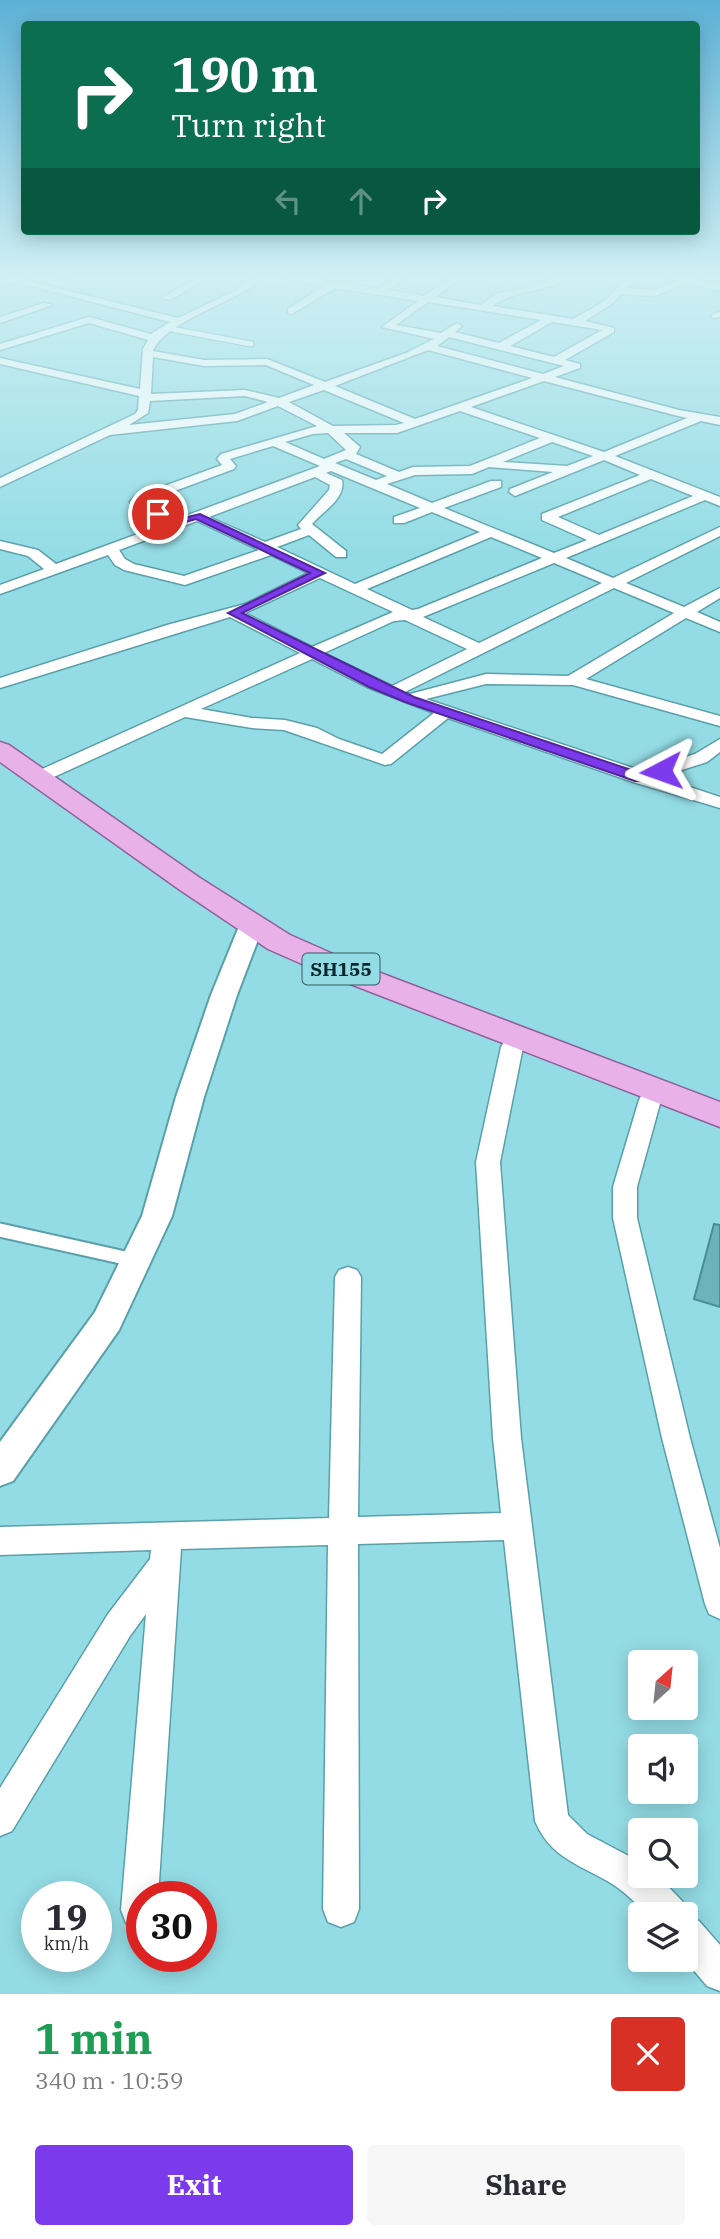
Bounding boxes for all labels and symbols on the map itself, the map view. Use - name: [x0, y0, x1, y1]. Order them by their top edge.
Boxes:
- pin: [128, 484, 188, 544]
- position arrow: [624, 734, 698, 808]
- road number: SH155: [302, 953, 380, 984]
- north arrow: [628, 1650, 698, 1720]
- speed limit sign: 30: [126, 1881, 217, 1972]

